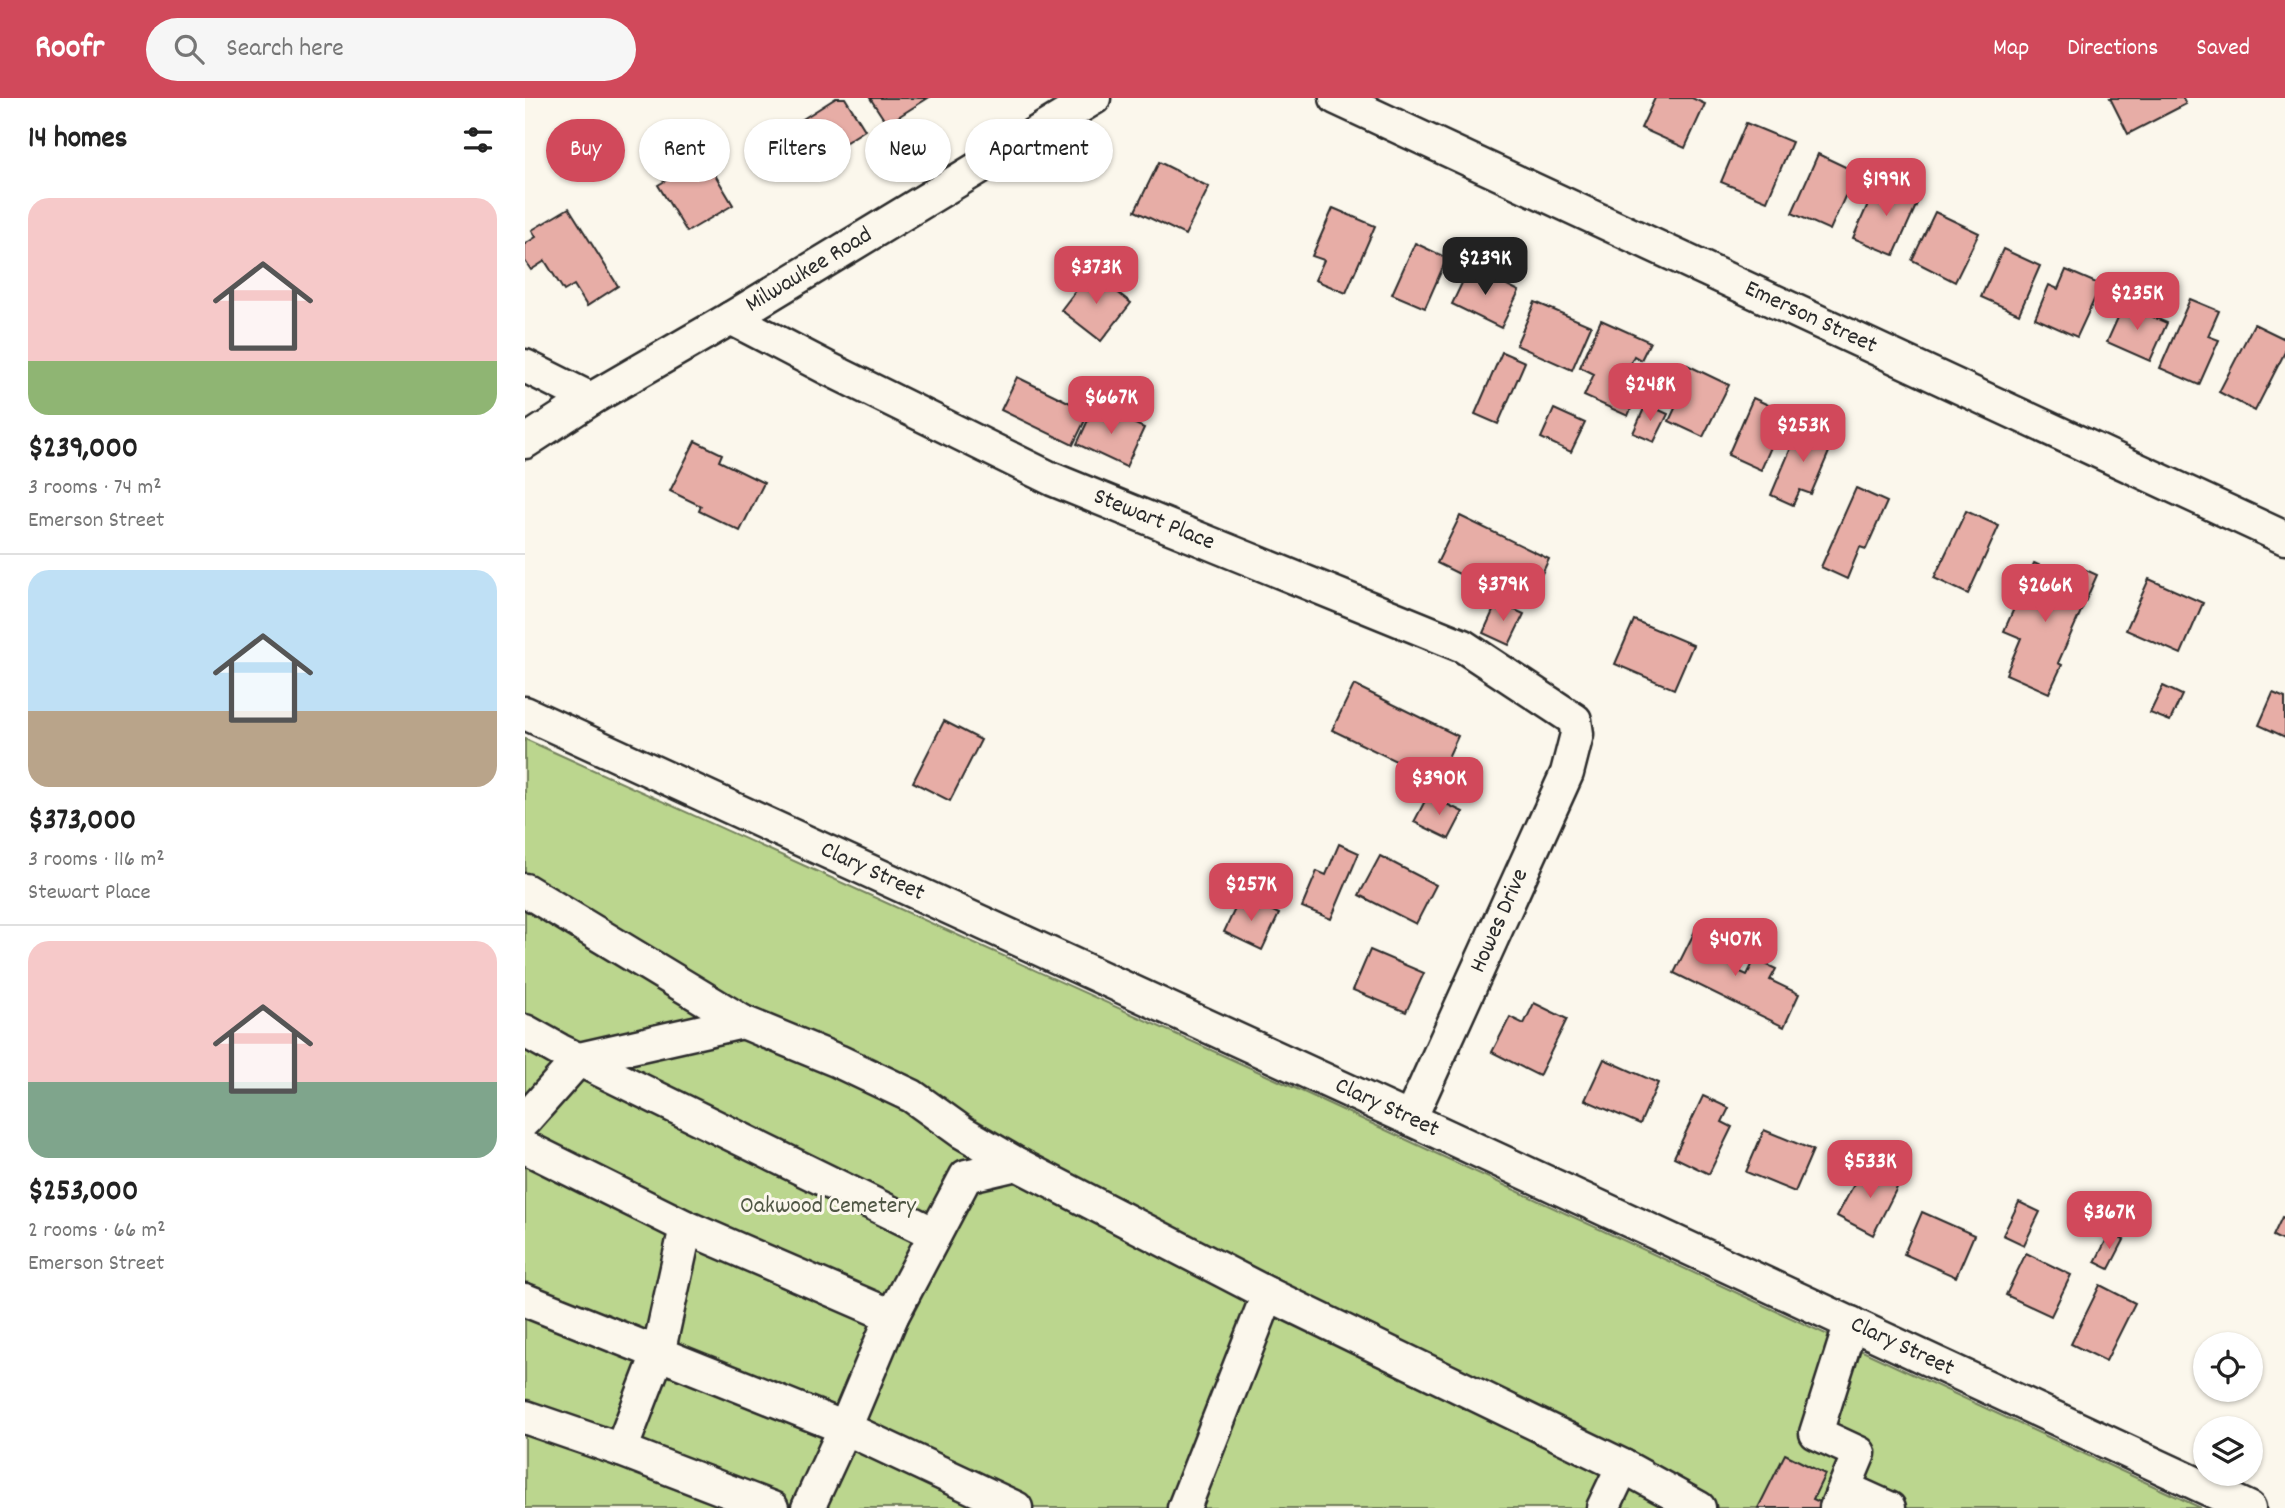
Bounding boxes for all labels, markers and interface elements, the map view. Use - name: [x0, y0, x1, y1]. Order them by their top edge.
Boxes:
- search box: [146, 18, 636, 81]
- text: Roofr: [35, 26, 104, 73]
- icon: search: [170, 30, 208, 68]
- text: Search here: [226, 31, 344, 68]
- text: Map: [1993, 32, 2029, 66]
- text: Directions: [2067, 32, 2158, 66]
- text: Saved: [2196, 32, 2250, 66]
- text: 14 homes: [28, 119, 127, 162]
- chip: Buy: [546, 119, 625, 182]
- chip: Rent: [639, 119, 730, 182]
- chip: Filters: [744, 119, 851, 182]
- chip: New: [865, 119, 951, 182]
- chip: Apartment: [965, 119, 1113, 182]
- icon: filters: [459, 121, 497, 159]
- pin: $199K: [1837, 158, 1935, 218]
- text: $199K: [1862, 164, 1910, 197]
- street label: Milwaukee Road: [739, 219, 879, 322]
- pin: $239K: [1436, 238, 1534, 297]
- icon: home: [200, 243, 326, 369]
- text: $239K: [1458, 243, 1512, 276]
- pin: $373K: [1047, 246, 1145, 306]
- text: $373K: [1070, 252, 1122, 285]
- pin: $235K: [2088, 272, 2186, 332]
- street label: Emerson Street: [1739, 273, 1882, 363]
- text: $235K: [2110, 278, 2164, 311]
- pin: $248K: [1601, 364, 1699, 423]
- text: $248K: [1624, 369, 1676, 402]
- pin: $667K: [1062, 376, 1160, 436]
- text: $667K: [1084, 382, 1138, 415]
- pin: $253K: [1754, 404, 1852, 464]
- text: $253K: [1776, 410, 1830, 443]
- text: $239,000: [28, 429, 138, 472]
- text: 3 rooms · 74 m²: [28, 472, 162, 505]
- street label: Stewart Place: [1088, 480, 1220, 560]
- text: Emerson Street: [28, 505, 165, 538]
- pin: $379K: [1454, 564, 1552, 623]
- pin: $266K: [1996, 564, 2094, 624]
- text: $379K: [1477, 569, 1529, 602]
- text: $266K: [2018, 570, 2072, 603]
- icon: home: [200, 615, 326, 741]
- pin: $390K: [1390, 758, 1488, 817]
- text: $390K: [1411, 763, 1467, 796]
- text: $373,000: [28, 801, 136, 844]
- street label: Clary Street: [815, 834, 930, 911]
- text: 3 rooms · 116 m²: [28, 844, 165, 877]
- street label: Howes Drive: [1462, 863, 1538, 979]
- pin: $257K: [1202, 864, 1300, 923]
- text: $257K: [1225, 869, 1277, 902]
- text: Stewart Place: [28, 877, 151, 910]
- pin: $407K: [1686, 918, 1784, 978]
- text: $407K: [1708, 924, 1762, 957]
- icon: home: [200, 986, 326, 1112]
- street label: Clary Street: [1329, 1070, 1444, 1147]
- pin: $533K: [1821, 1140, 1919, 1200]
- text: $533K: [1843, 1146, 1897, 1179]
- text: $253,000: [28, 1172, 138, 1215]
- park label: Oakwood Cemetery: [740, 1190, 917, 1224]
- pin: $367K: [2060, 1192, 2158, 1251]
- text: $367K: [2083, 1197, 2135, 1230]
- text: 2 rooms · 66 m²: [28, 1215, 166, 1248]
- text: Emerson Street: [28, 1248, 165, 1281]
- street label: Clary Street: [1844, 1308, 1960, 1386]
- map controls: [2193, 1332, 2263, 1486]
- button: locate: [2193, 1332, 2263, 1402]
- button: layers: [2193, 1416, 2263, 1486]

